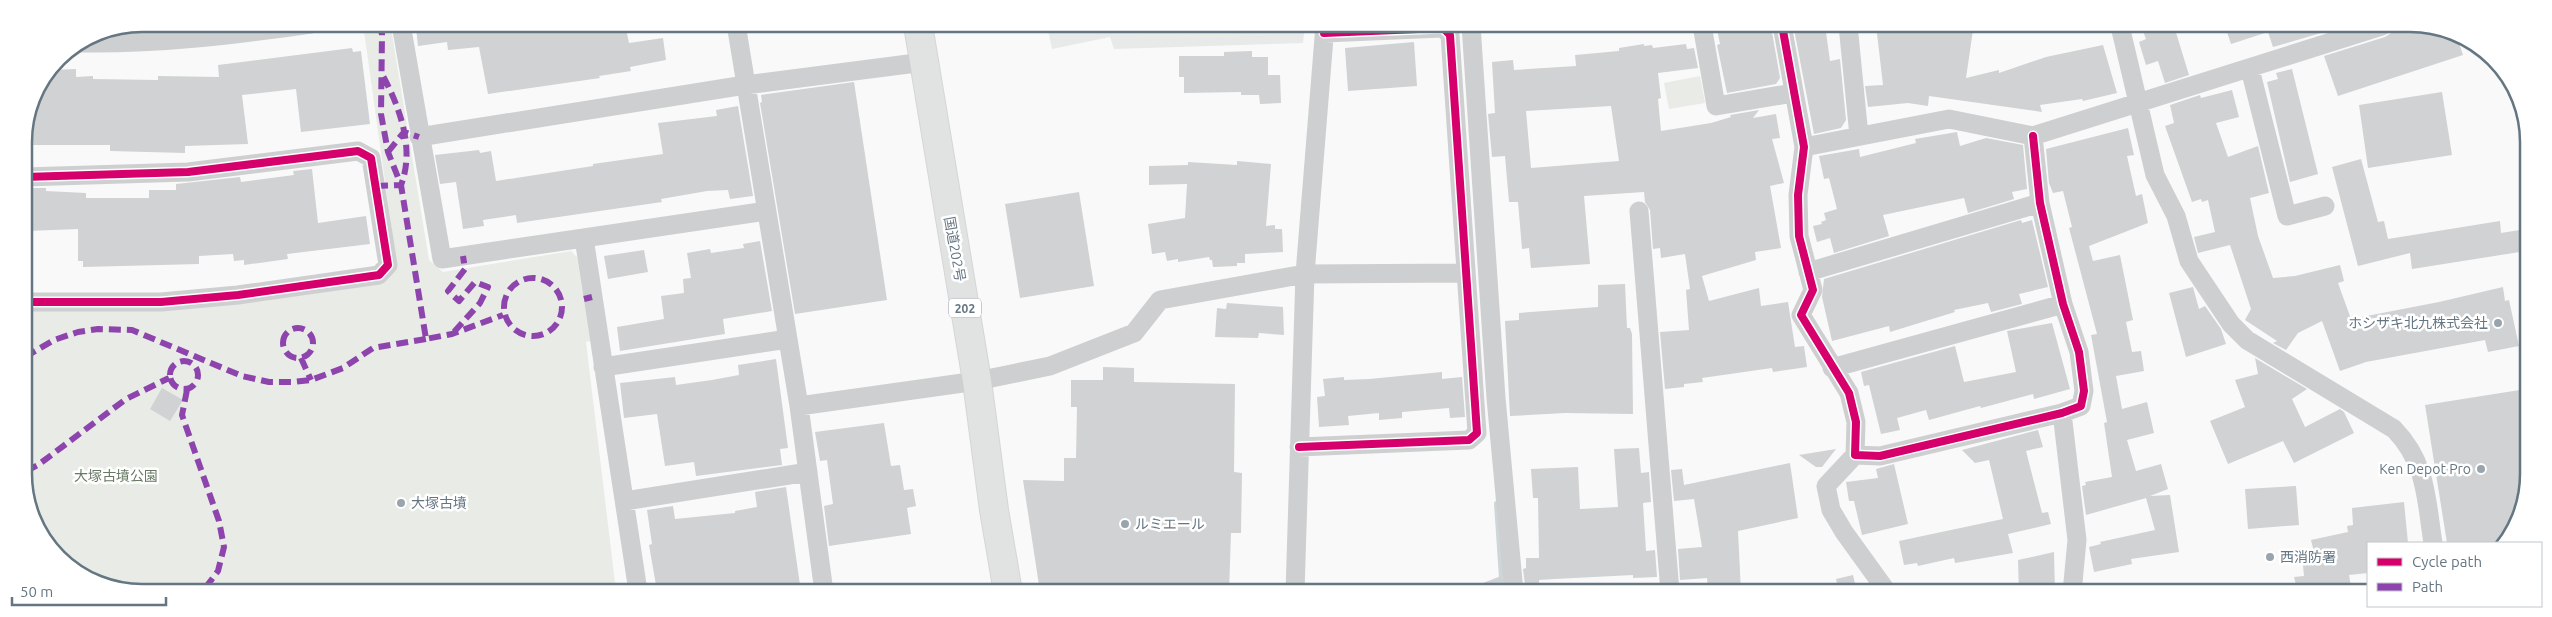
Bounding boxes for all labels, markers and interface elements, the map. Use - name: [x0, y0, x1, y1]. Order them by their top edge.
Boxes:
- street label: 国道202号: [941, 215, 969, 283]
- road number: 202: [949, 298, 981, 318]
- place label: ホシザキ北九株式会社: [2348, 315, 2488, 331]
- marker: ホシザキ北九株式会社: [2492, 317, 2504, 329]
- place label: Ken Depot Pro: [2379, 461, 2471, 477]
- marker: Ken Depot Pro: [2475, 463, 2487, 475]
- park label: 大塚古墳公園: [74, 468, 158, 484]
- place label: 大塚古墳: [411, 495, 467, 511]
- marker: 大塚古墳: [395, 497, 407, 509]
- place label: ルミエール: [1135, 516, 1205, 532]
- marker: ルミエール: [1119, 518, 1131, 530]
- legend: [2367, 542, 2542, 607]
- place label: 西消防署: [2280, 549, 2336, 565]
- marker: 西消防署: [2264, 551, 2276, 563]
- text: Cycle path: [2412, 553, 2482, 570]
- scale bar: [12, 574, 166, 606]
- text: Path: [2412, 578, 2443, 595]
- text: 50 m: [20, 583, 53, 600]

